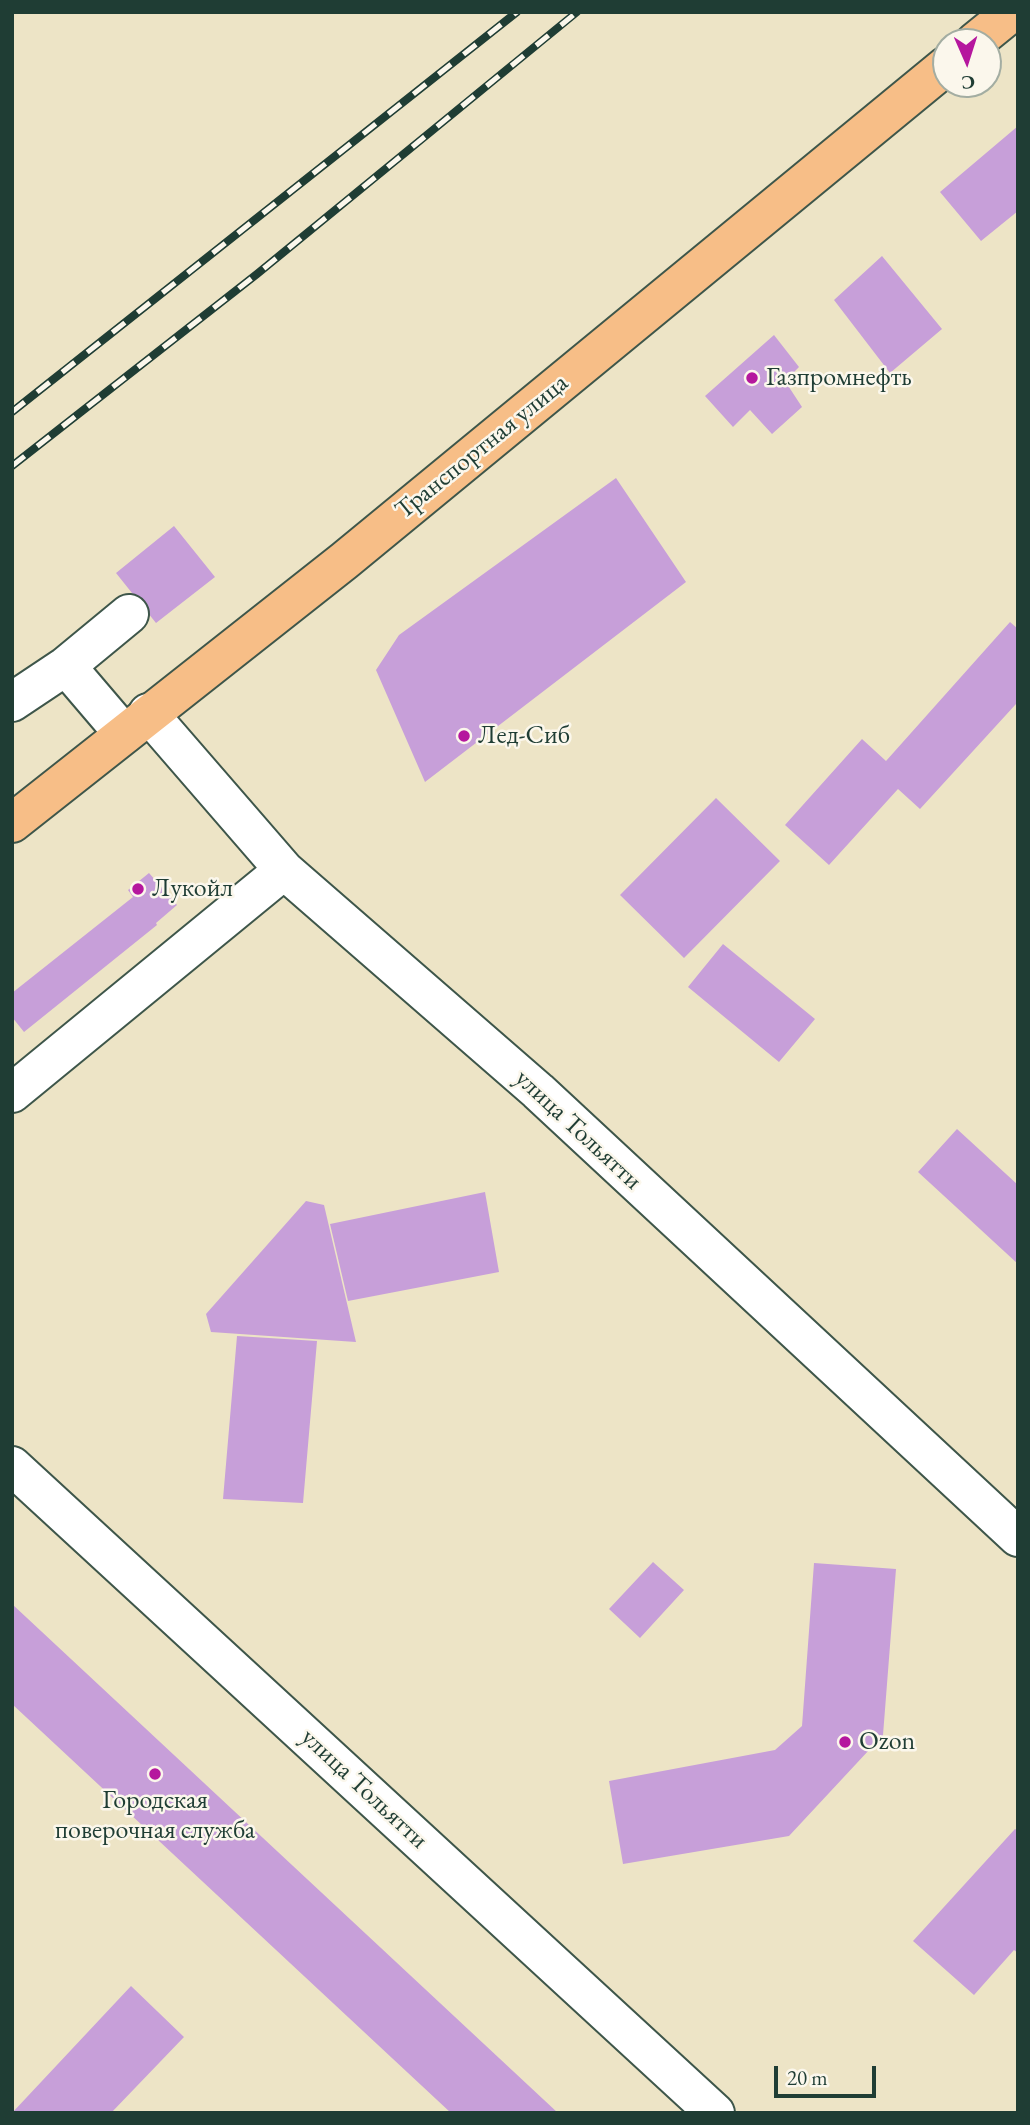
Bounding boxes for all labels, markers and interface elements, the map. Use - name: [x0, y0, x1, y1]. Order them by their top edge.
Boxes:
- north arrow: [932, 28, 1002, 98]
- text: С: [961, 70, 975, 95]
- place label: Газпромнефть: [766, 362, 912, 394]
- street label: Транспортная улица: [389, 368, 575, 526]
- marker: Газпромнефть: [744, 370, 760, 386]
- place label: Лед-Сиб: [478, 720, 570, 752]
- marker: Лед-Сиб: [456, 728, 472, 744]
- place label: Лукойл: [152, 873, 233, 905]
- marker: Лукойл: [130, 881, 146, 897]
- street label: улица Тольятти: [508, 1063, 648, 1197]
- street label: улица Тольятти: [294, 1722, 434, 1856]
- place label: Ozon: [859, 1726, 915, 1758]
- marker: Ozon: [837, 1734, 853, 1750]
- marker: Городская поверочная служба: [147, 1766, 163, 1782]
- place label: Городская поверочная служба: [55, 1785, 255, 1846]
- scale bar: [778, 2052, 880, 2096]
- text: 20 m: [787, 2064, 828, 2091]

